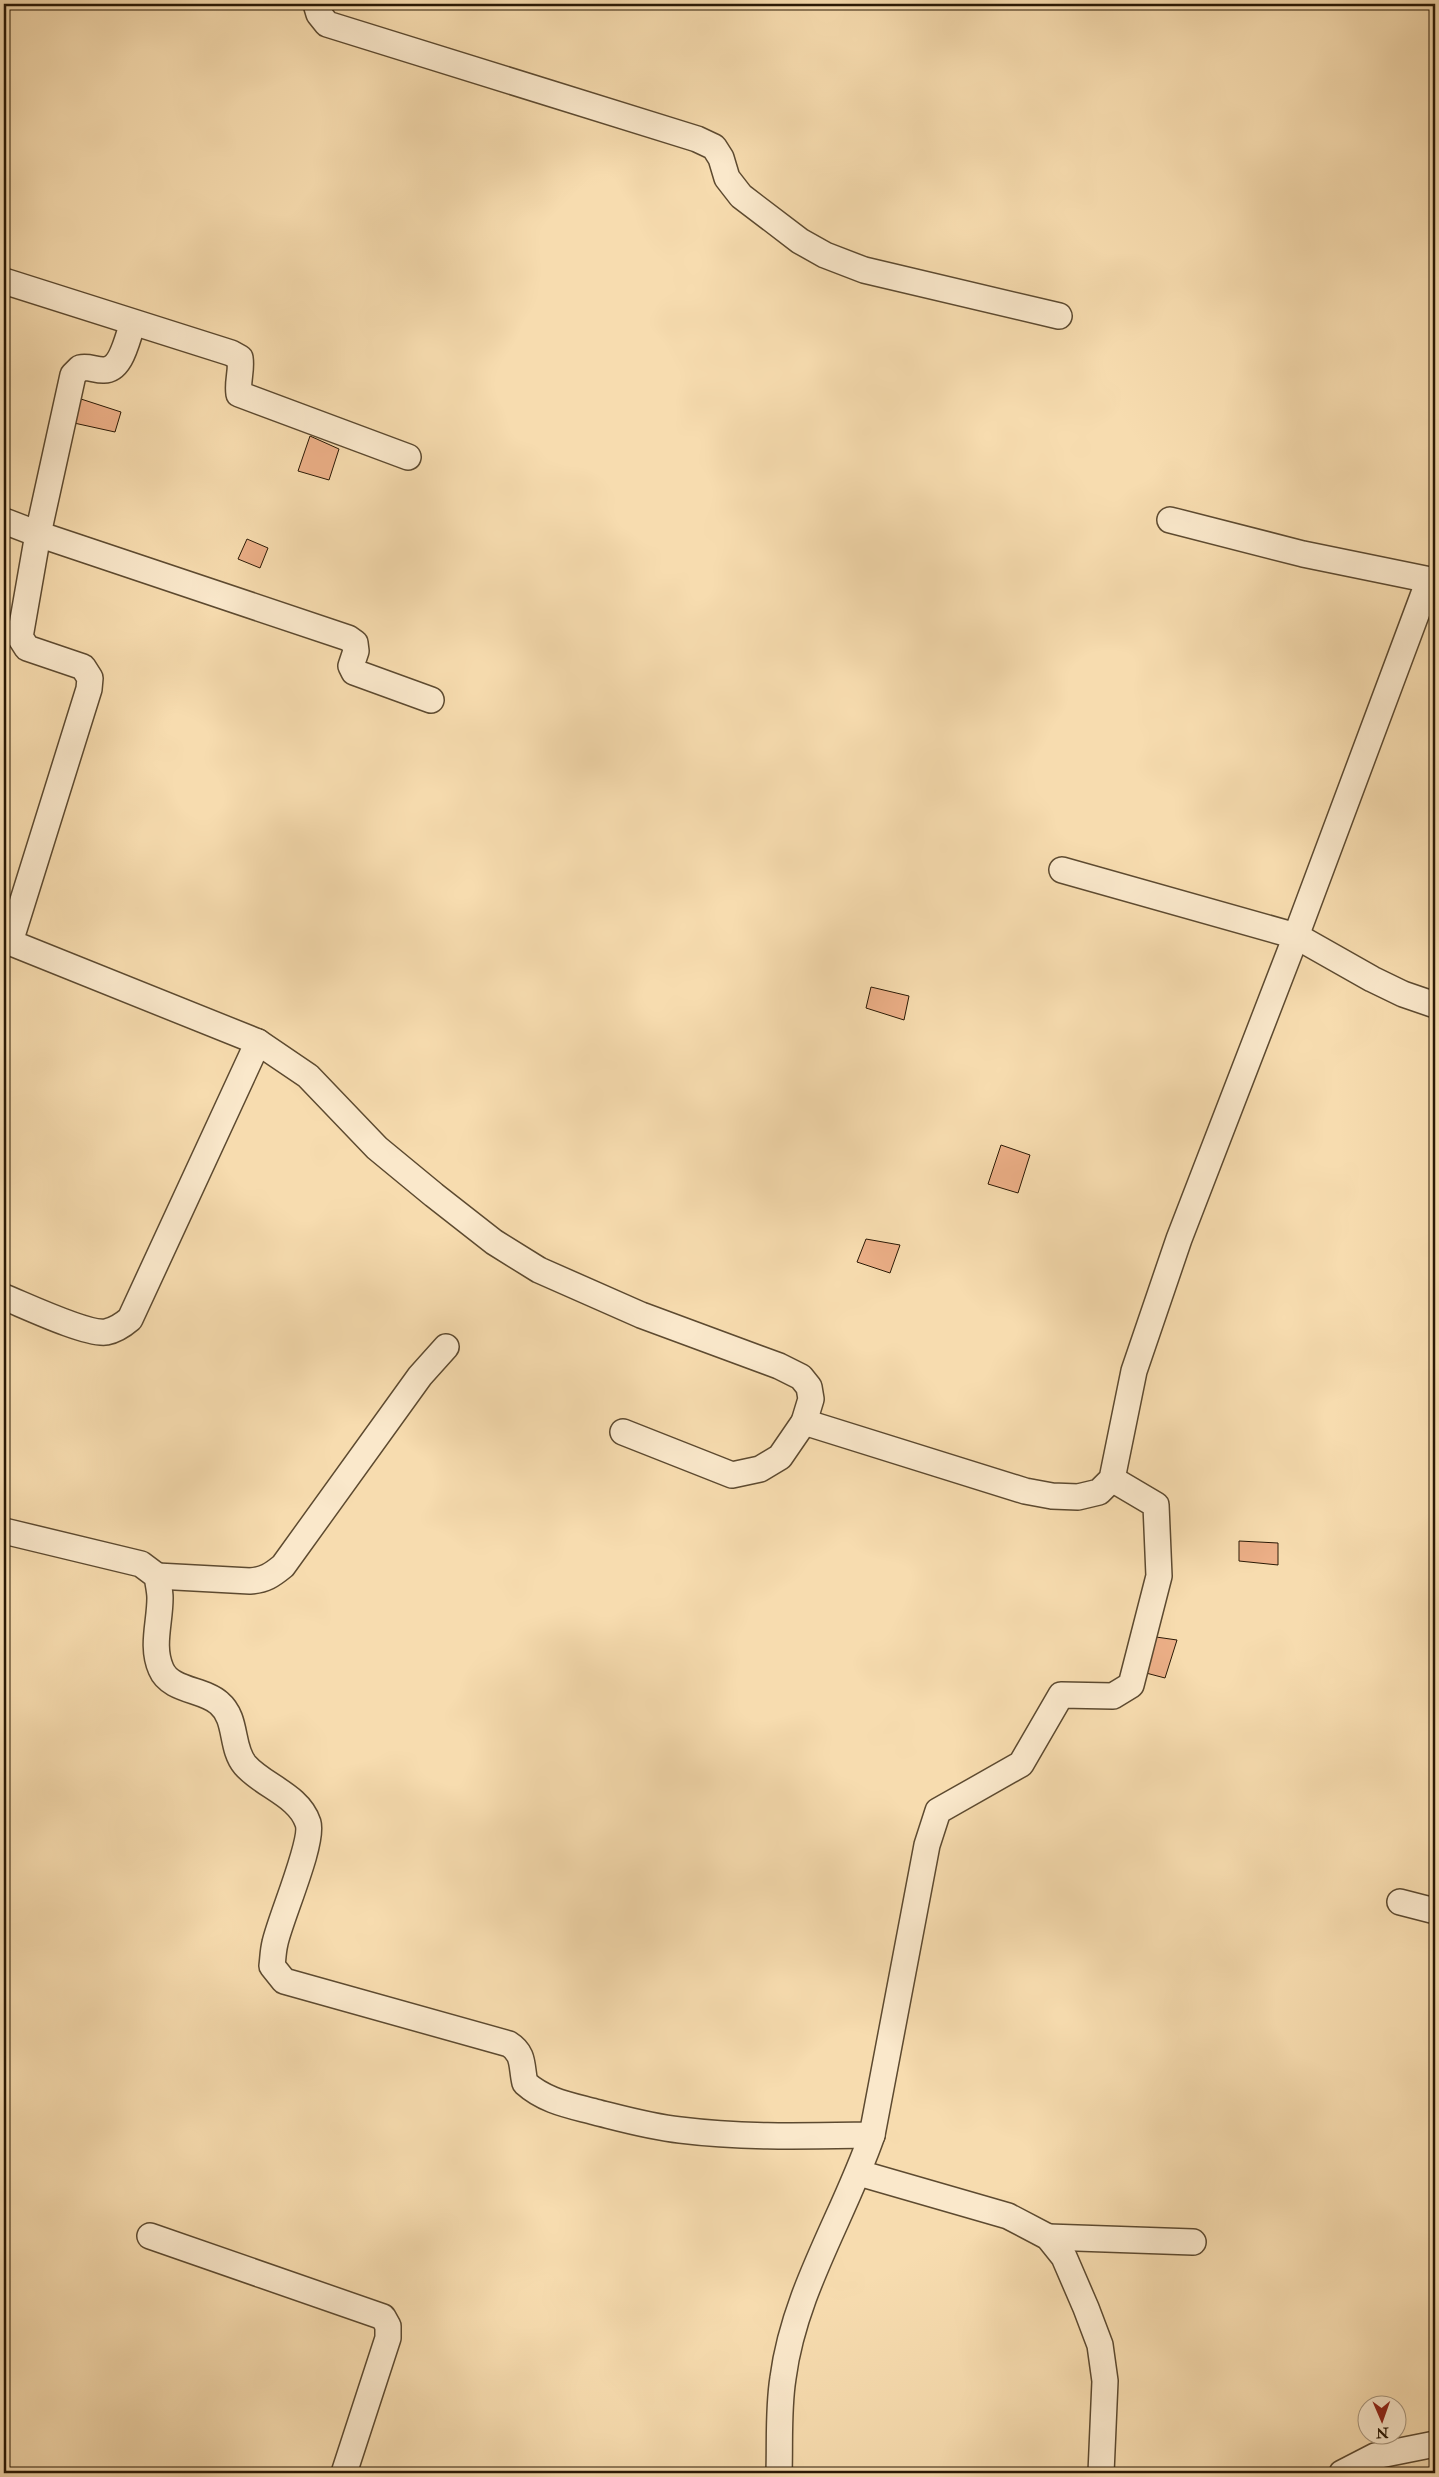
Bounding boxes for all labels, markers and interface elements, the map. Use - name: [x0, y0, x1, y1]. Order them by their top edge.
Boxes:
- north arrow: [1356, 2394, 1406, 2444]
- text: N: [1375, 2424, 1390, 2441]

